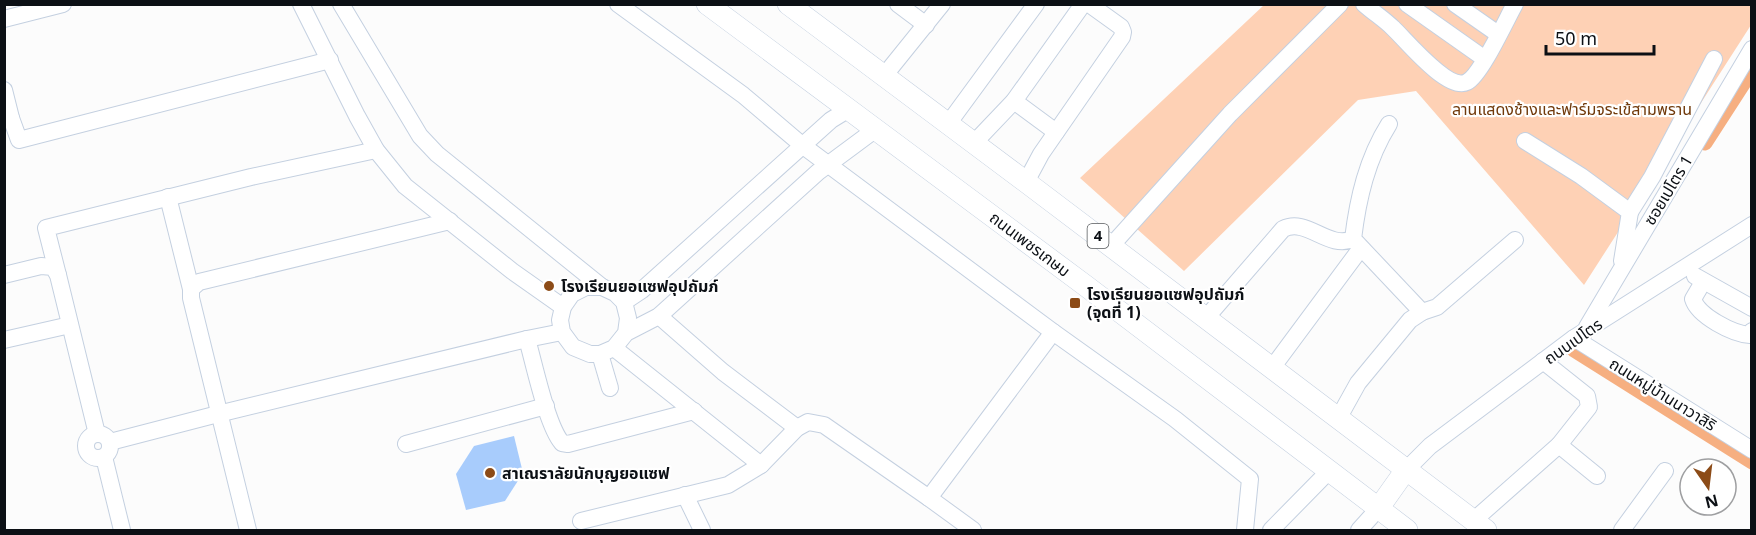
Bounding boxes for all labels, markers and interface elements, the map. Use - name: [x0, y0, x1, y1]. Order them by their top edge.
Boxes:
- scale bar: [1546, 18, 1654, 56]
- text: 50 m: [1555, 26, 1597, 50]
- park label: ลานแสดงช้างและฟาร์มจระเข้สามพราน: [1452, 98, 1692, 120]
- street label: ซอยเปโตร 1: [1639, 151, 1697, 229]
- street label: ถนนเพชรเกษม: [985, 206, 1075, 282]
- road number: 4: [1088, 224, 1108, 248]
- place label: โรงเรียนยอแซฟอุปถัมภ์: [561, 275, 718, 297]
- marker: โรงเรียนยอแซฟอุปถัมภ์: [542, 279, 556, 293]
- place label: โรงเรียนยอแซฟอุปถัมภ์ (จุดที่ 1): [1087, 283, 1244, 323]
- marker: โรงเรียนยอแซฟอุปถัมภ์ (จุดที่ 1): [1068, 296, 1082, 310]
- street label: ถนนเปโตร: [1540, 313, 1607, 369]
- street label: ถนนหมู่บ้านนาวาสิริ: [1605, 352, 1721, 436]
- north arrow: [1678, 457, 1738, 517]
- place label: สาเณราลัยนักบุญยอแซฟ: [502, 462, 670, 484]
- marker: สาเณราลัยนักบุญยอแซฟ: [483, 466, 497, 480]
- text: N: [1703, 489, 1721, 514]

